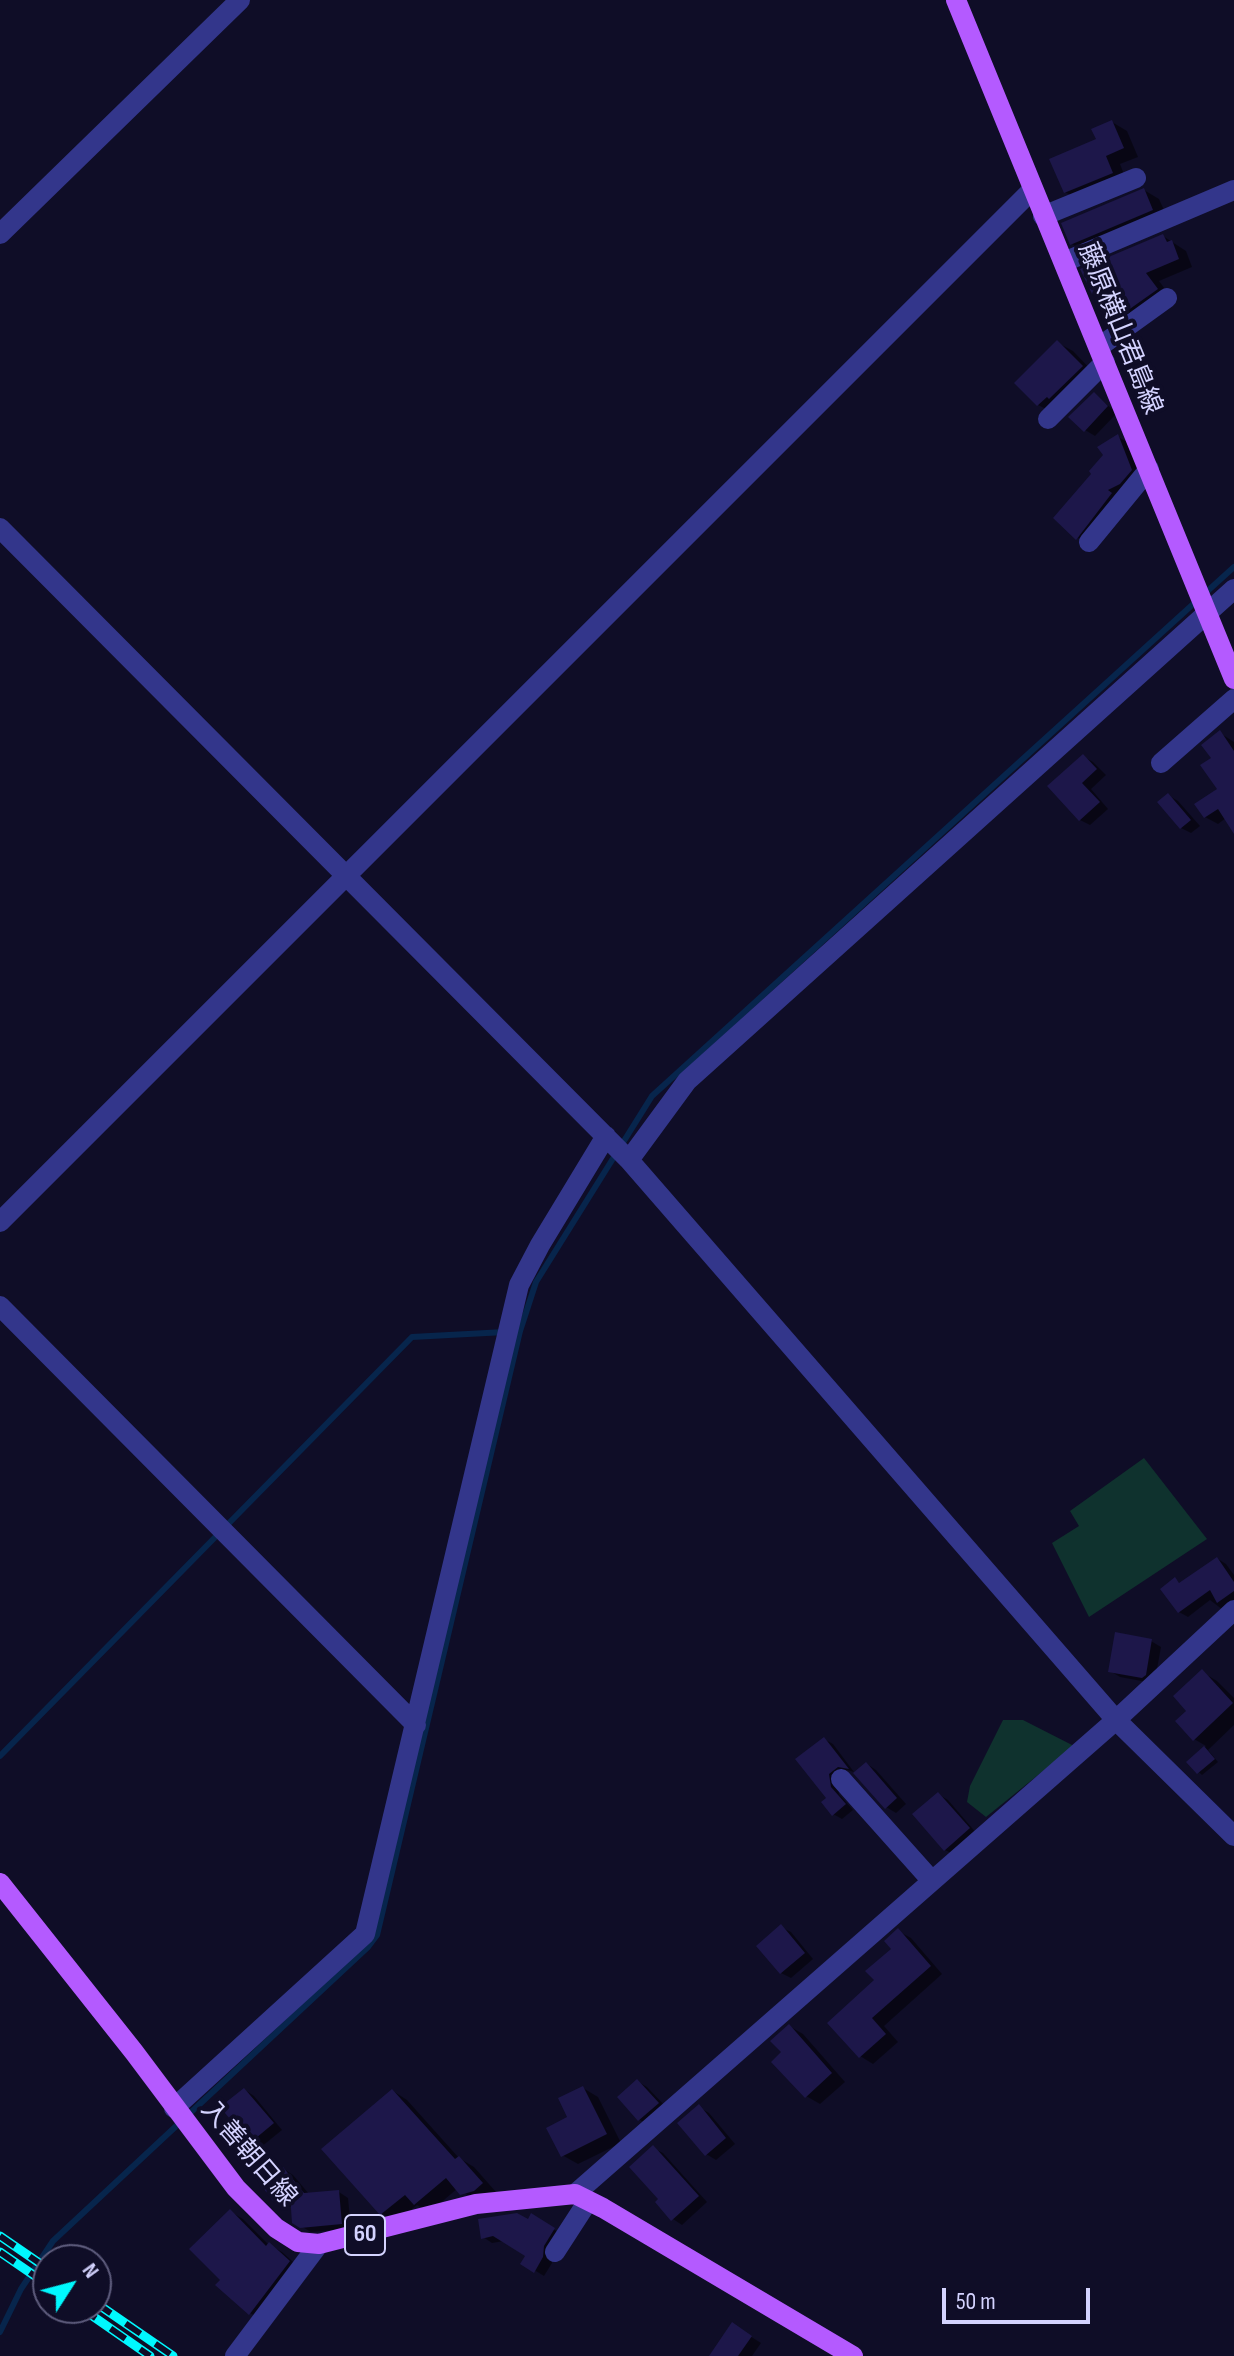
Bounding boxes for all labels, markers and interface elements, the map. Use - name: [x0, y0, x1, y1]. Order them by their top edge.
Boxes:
- street label: 藤原横山君島線: [1070, 239, 1168, 419]
- street label: 入善朝日線: [194, 2095, 302, 2213]
- road number: 60: [345, 2215, 385, 2255]
- north arrow: [32, 2244, 112, 2324]
- text: N: [76, 2258, 105, 2283]
- scale bar: [946, 2272, 1094, 2322]
- text: 50 m: [956, 2287, 996, 2316]

